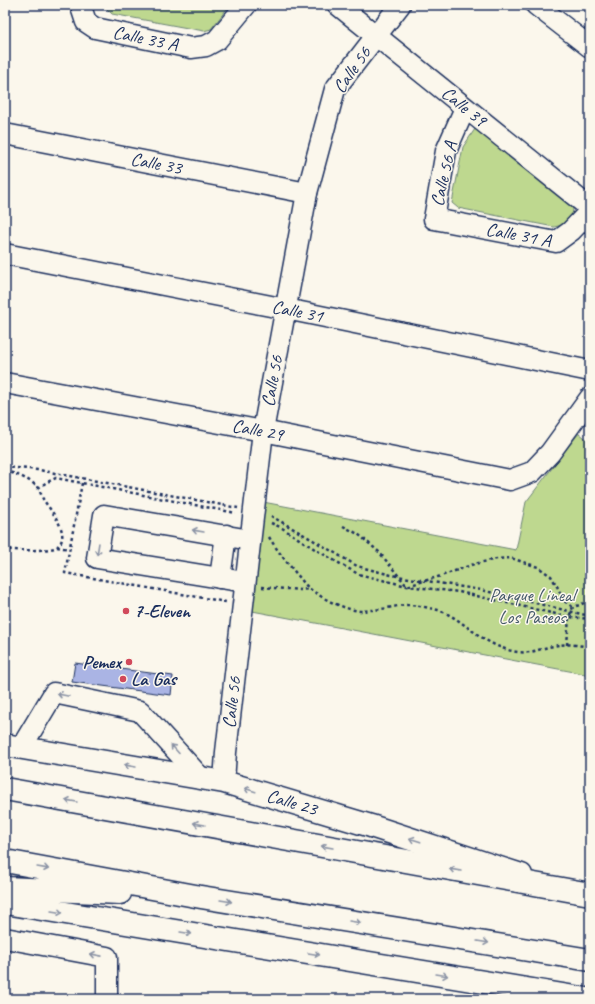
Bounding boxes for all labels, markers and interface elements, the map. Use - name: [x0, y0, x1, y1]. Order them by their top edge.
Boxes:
- street label: Calle 33 A: [111, 20, 181, 57]
- street label: Calle 56: [327, 41, 377, 98]
- street label: Calle 39: [437, 81, 493, 133]
- street label: Calle 56 A: [425, 138, 463, 209]
- street label: Calle 33: [129, 147, 185, 181]
- street label: Calle 31 A: [484, 217, 554, 253]
- street label: Calle 31: [270, 295, 327, 329]
- street label: Calle 56: [256, 352, 289, 409]
- street label: Calle 29: [230, 413, 287, 447]
- one-way arrow: [192, 527, 205, 535]
- one-way arrow: [94, 542, 102, 555]
- park label: Parque Lineal Los Paseos: [489, 583, 579, 629]
- place label: 7-Eleven: [134, 599, 191, 623]
- marker: 7-Eleven: [121, 606, 131, 616]
- place label: Pemex: [82, 650, 122, 674]
- marker: Pemex: [124, 657, 134, 667]
- place label: La Gas: [131, 667, 179, 691]
- marker: La Gas: [118, 674, 128, 684]
- street label: Calle 56: [217, 674, 247, 729]
- one-way arrow: [57, 691, 70, 699]
- one-way arrow: [170, 744, 179, 755]
- one-way arrow: [124, 762, 137, 770]
- street label: Calle 23: [264, 783, 321, 822]
- one-way arrow: [244, 786, 257, 793]
- one-way arrow: [65, 796, 78, 804]
- one-way arrow: [193, 819, 206, 827]
- one-way arrow: [408, 836, 421, 843]
- one-way arrow: [321, 843, 334, 851]
- one-way arrow: [36, 864, 49, 872]
- one-way arrow: [449, 866, 462, 874]
- one-way arrow: [220, 897, 233, 905]
- one-way arrow: [50, 908, 63, 916]
- one-way arrow: [348, 918, 361, 926]
- one-way arrow: [179, 929, 192, 937]
- one-way arrow: [476, 938, 489, 946]
- one-way arrow: [307, 950, 320, 958]
- one-way arrow: [90, 951, 103, 959]
- one-way arrow: [435, 971, 448, 979]

